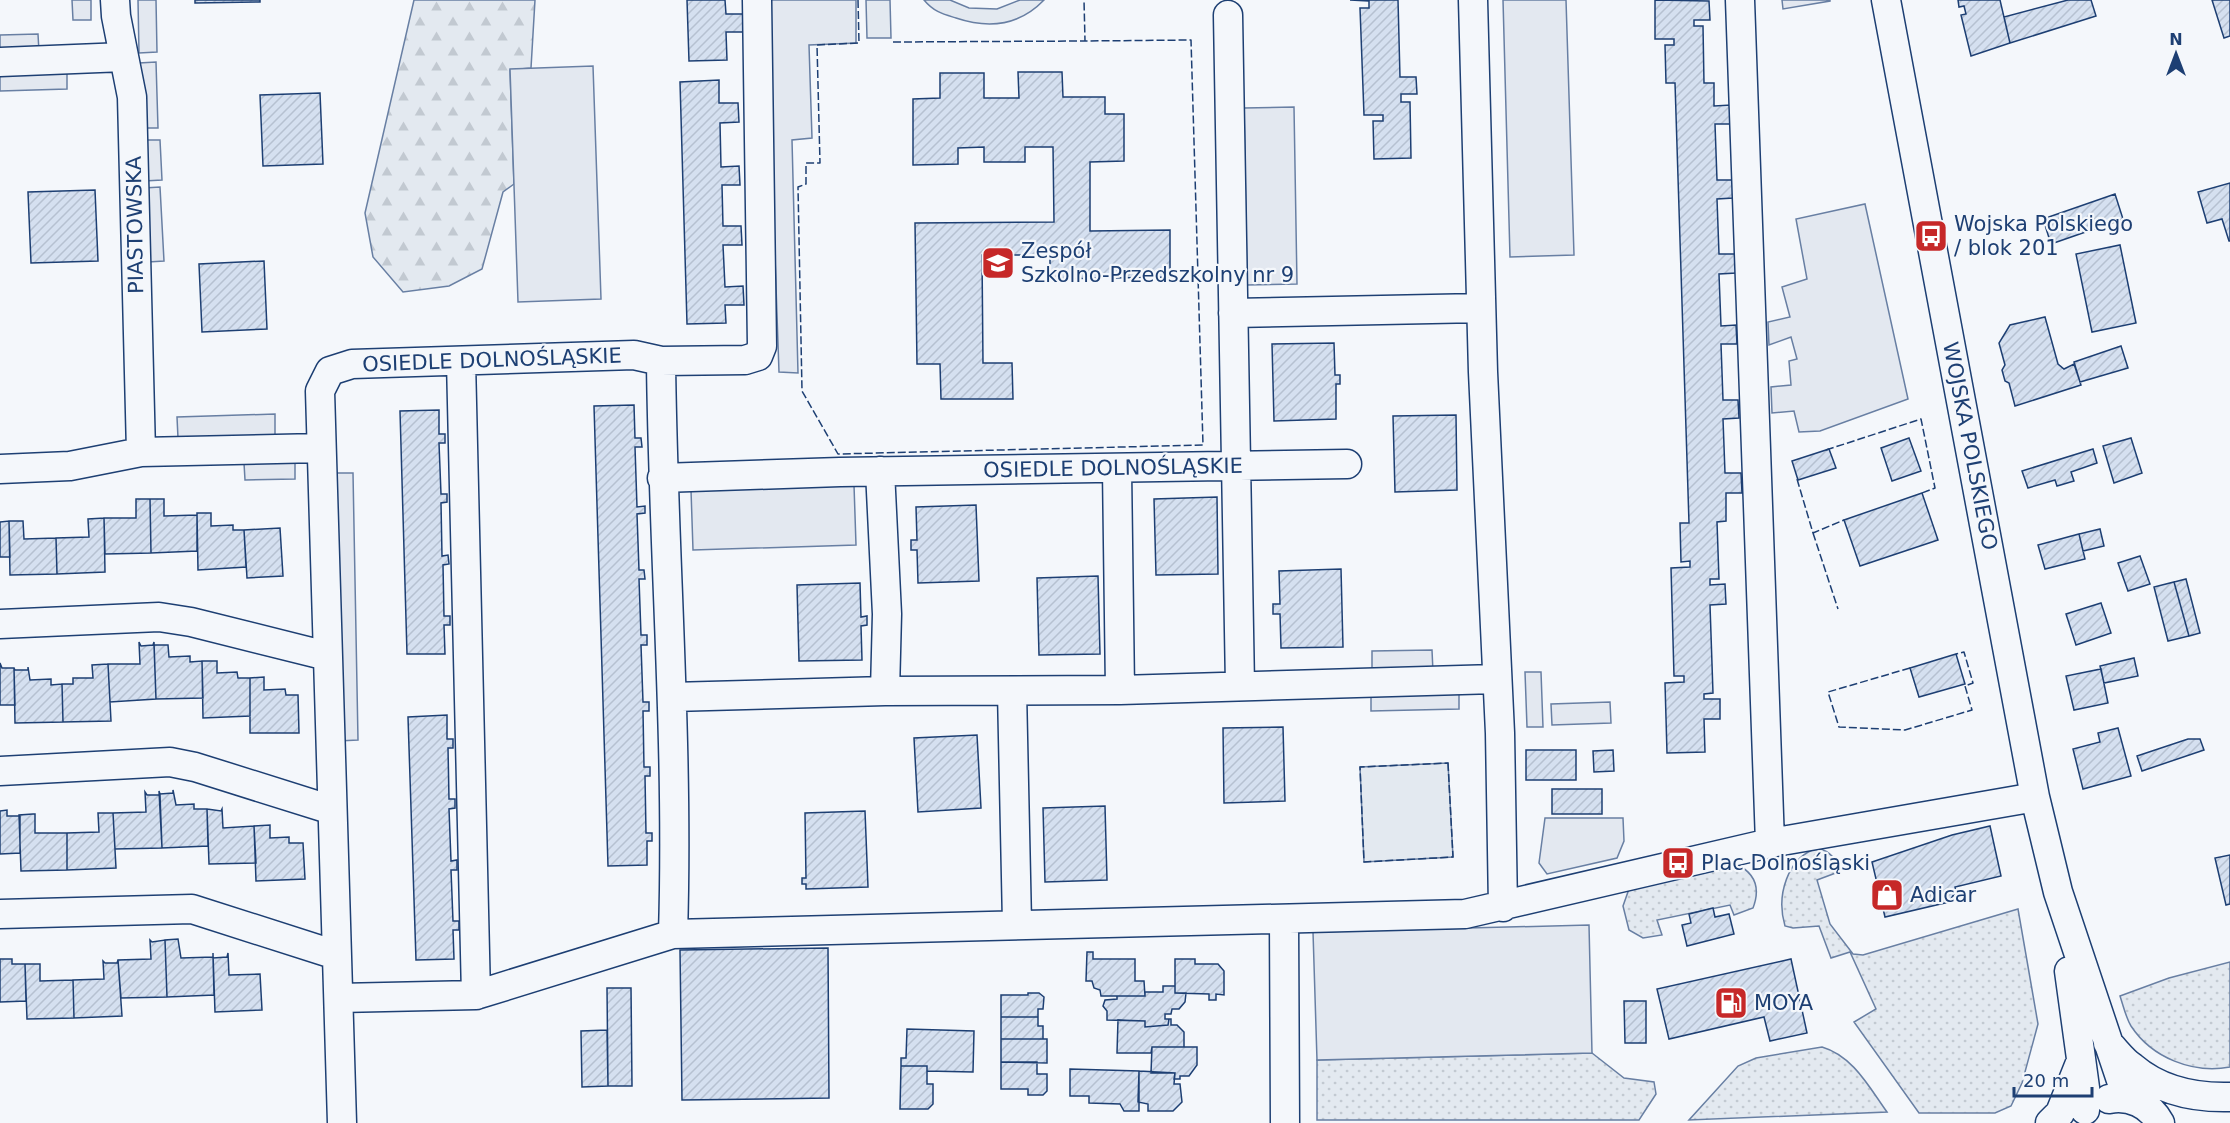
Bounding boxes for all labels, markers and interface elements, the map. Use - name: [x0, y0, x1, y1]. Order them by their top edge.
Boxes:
- north arrow: [2146, 24, 2206, 84]
- text: N: [2169, 30, 2183, 49]
- street label: PIASTOWSKA: [122, 155, 148, 294]
- place label: Wojska Polskiego / blok 201: [1954, 212, 2133, 260]
- bus stop icon: Wojska Polskiego / blok 201: [1913, 218, 1949, 254]
- place label: Zespół Szkolno-Przedszkolny nr 9: [1021, 239, 1294, 287]
- school or university icon: Zespół Szkolno-Przedszkolny nr 9: [980, 245, 1016, 281]
- street label: WOJSKA POLSKIEGO: [1938, 340, 2002, 552]
- street label: OSIEDLE DOLNOŚLĄSKIE: [362, 342, 622, 377]
- street label: OSIEDLE DOLNOŚLĄSKIE: [983, 453, 1243, 482]
- bus stop icon: Plac Dolnośląski: [1660, 845, 1696, 881]
- place label: Plac Dolnośląski: [1701, 851, 1870, 875]
- shop icon: Adicar: [1869, 877, 1905, 913]
- place label: Adicar: [1910, 883, 1977, 907]
- fuel station icon: MOYA: [1713, 985, 1749, 1021]
- place label: MOYA: [1754, 991, 1814, 1015]
- scale bar: [2014, 1060, 2092, 1098]
- text: 20 m: [2023, 1070, 2069, 1091]

